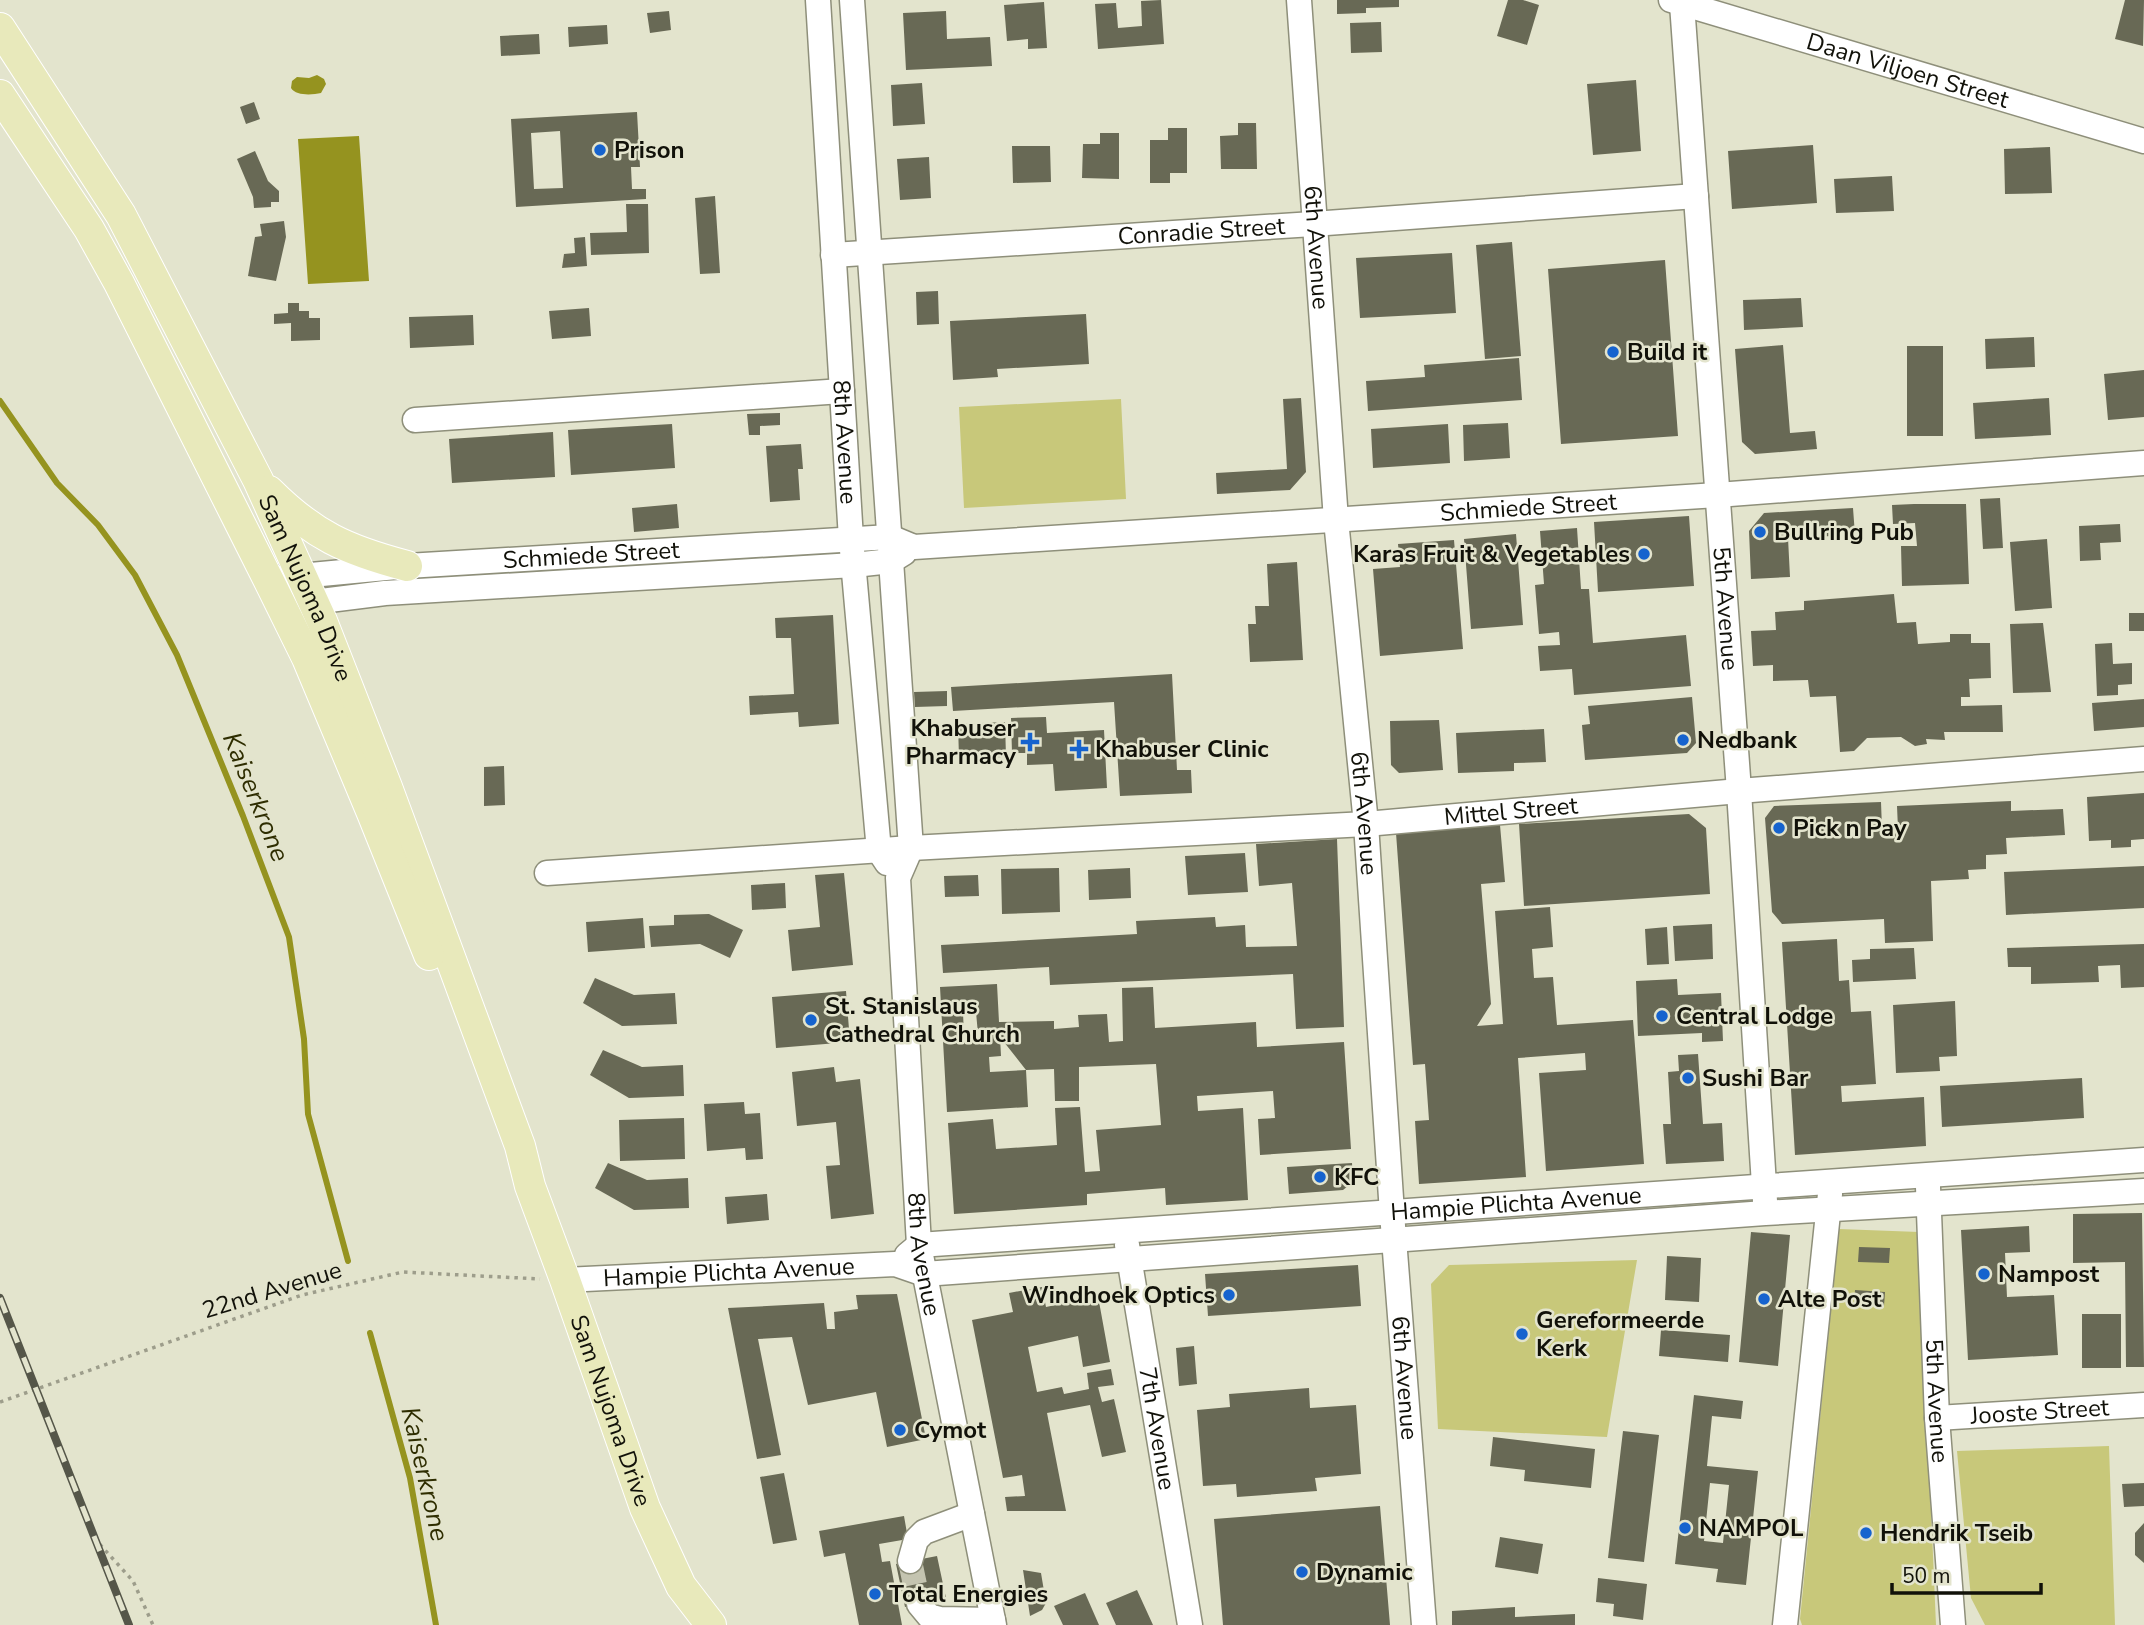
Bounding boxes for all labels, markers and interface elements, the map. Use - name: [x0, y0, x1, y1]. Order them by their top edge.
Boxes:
- street label: Daan Viljoen Street: [1803, 25, 2013, 116]
- place label: Prison: [614, 134, 685, 166]
- marker: Prison: [592, 142, 608, 158]
- street label: 6th Avenue: [1296, 184, 1337, 311]
- street label: Conradie Street: [1117, 210, 1286, 253]
- place label: Build it: [1627, 336, 1708, 368]
- marker: Build it: [1605, 344, 1621, 360]
- street label: 8th Avenue: [825, 379, 865, 505]
- street label: Schmiede Street: [1439, 486, 1618, 529]
- street label: Sam Nujoma Drive: [251, 489, 360, 686]
- place label: Bullring Pub: [1774, 516, 1914, 548]
- marker: Bullring Pub: [1752, 524, 1768, 540]
- street label: Schmiede Street: [502, 534, 681, 576]
- place label: Karas Fruit & Vegetables: [1353, 538, 1630, 570]
- street label: 5th Avenue: [1705, 545, 1746, 672]
- marker: Karas Fruit & Vegetables: [1636, 546, 1652, 562]
- place label: Khabuser Pharmacy: [905, 712, 1017, 772]
- place label: Nedbank: [1697, 724, 1798, 756]
- water label: Kaiserkrone: [214, 727, 298, 867]
- marker: Nedbank: [1675, 732, 1691, 748]
- place label: Khabuser Clinic: [1095, 733, 1269, 765]
- marker: Khabuser Pharmacy: [1022, 734, 1038, 750]
- marker: Khabuser Clinic: [1069, 739, 1089, 759]
- street label: 6th Avenue: [1343, 750, 1385, 876]
- street label: Mittel Street: [1443, 789, 1580, 833]
- place label: Pick n Pay: [1793, 812, 1907, 844]
- marker: Pick n Pay: [1771, 820, 1787, 836]
- place label: St. Stanislaus Cathedral Church: [825, 990, 1020, 1050]
- place label: Central Lodge: [1676, 1000, 1833, 1032]
- marker: Central Lodge: [1654, 1008, 1670, 1024]
- marker: St. Stanislaus Cathedral Church: [803, 1012, 819, 1028]
- place label: Sushi Bar: [1702, 1062, 1809, 1094]
- marker: Sushi Bar: [1680, 1070, 1696, 1086]
- place label: KFC: [1334, 1161, 1379, 1193]
- marker: KFC: [1312, 1169, 1328, 1185]
- street label: Hampie Plichta Avenue: [1389, 1179, 1643, 1228]
- street label: 8th Avenue: [900, 1192, 949, 1319]
- street label: Hampie Plichta Avenue: [602, 1250, 855, 1294]
- street label: 22nd Avenue: [198, 1254, 346, 1326]
- place label: Nampost: [1998, 1258, 2100, 1290]
- marker: Nampost: [1976, 1266, 1992, 1282]
- place label: Windhoek Optics: [1022, 1279, 1215, 1311]
- place label: Alte Post: [1778, 1283, 1882, 1315]
- marker: Windhoek Optics: [1221, 1287, 1237, 1303]
- marker: Alte Post: [1756, 1291, 1772, 1307]
- place label: Gereformeerde Kerk: [1536, 1304, 1704, 1364]
- street label: Sam Nujoma Drive: [562, 1311, 659, 1511]
- street label: 6th Avenue: [1384, 1315, 1426, 1441]
- marker: Gereformeerde Kerk: [1514, 1326, 1530, 1342]
- street label: 5th Avenue: [1918, 1338, 1956, 1464]
- street label: 7th Avenue: [1131, 1365, 1183, 1492]
- street label: Jooste Street: [1969, 1391, 2111, 1432]
- water label: Kaiserkrone: [393, 1403, 457, 1545]
- place label: Cymot: [914, 1414, 987, 1446]
- marker: Cymot: [892, 1422, 908, 1438]
- place label: NAMPOL: [1699, 1512, 1804, 1544]
- place label: Hendrik Tseib: [1880, 1517, 2033, 1549]
- marker: NAMPOL: [1677, 1520, 1693, 1536]
- marker: Hendrik Tseib: [1858, 1525, 1874, 1541]
- scale bar: [1892, 1552, 2041, 1596]
- place label: Dynamic: [1316, 1556, 1413, 1588]
- text: 50 m: [1902, 1562, 1951, 1590]
- marker: Dynamic: [1294, 1564, 1310, 1580]
- place label: Total Energies: [889, 1578, 1048, 1610]
- marker: Total Energies: [867, 1586, 883, 1602]

